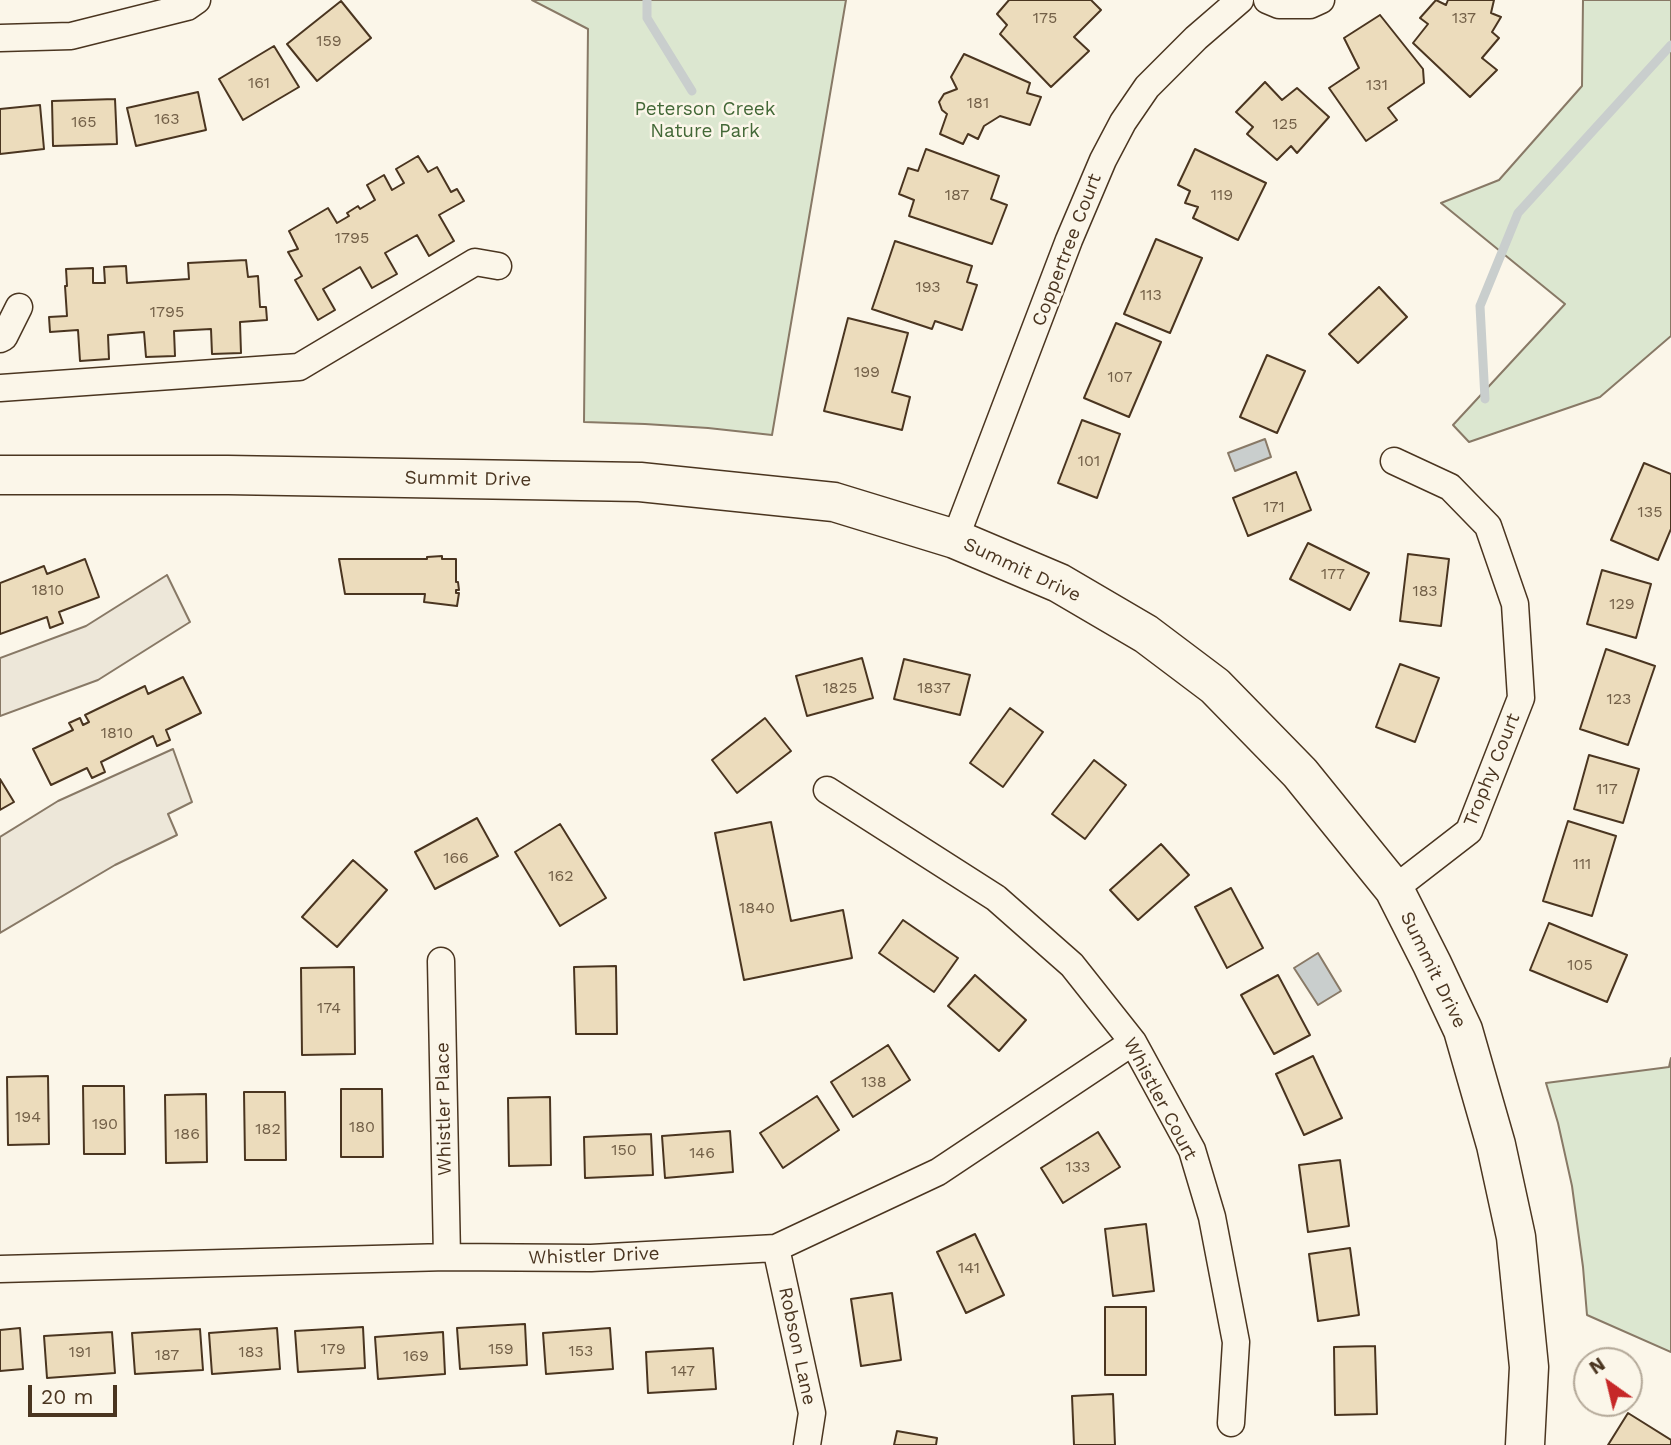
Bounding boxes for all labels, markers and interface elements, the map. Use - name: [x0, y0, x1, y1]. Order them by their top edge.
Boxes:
- house number: 175: [1033, 8, 1057, 28]
- house number: 137: [1452, 8, 1476, 28]
- house number: 159: [316, 31, 342, 51]
- house number: 161: [248, 73, 270, 93]
- house number: 131: [1366, 75, 1388, 95]
- house number: 181: [967, 93, 989, 113]
- park label: Peterson Creek Nature Park: [634, 98, 776, 142]
- house number: 163: [154, 109, 180, 129]
- house number: 165: [71, 112, 97, 132]
- house number: 125: [1273, 114, 1297, 134]
- street label: Coppertree Court: [1027, 171, 1107, 329]
- house number: 187: [945, 185, 969, 205]
- house number: 119: [1211, 185, 1233, 205]
- house number: 1795: [335, 228, 369, 248]
- house number: 193: [915, 277, 941, 297]
- house number: 113: [1140, 285, 1162, 305]
- house number: 1795: [150, 302, 184, 322]
- house number: 199: [854, 362, 880, 382]
- house number: 107: [1108, 367, 1132, 387]
- house number: 101: [1078, 451, 1100, 471]
- street label: Summit Drive: [404, 466, 532, 492]
- house number: 171: [1263, 497, 1285, 517]
- house number: 135: [1638, 502, 1662, 522]
- street label: Summit Drive: [960, 533, 1084, 607]
- house number: 177: [1321, 564, 1345, 584]
- house number: 1810: [32, 580, 64, 600]
- house number: 183: [1412, 581, 1438, 601]
- house number: 129: [1609, 594, 1635, 614]
- house number: 1825: [823, 678, 857, 698]
- house number: 1837: [917, 678, 951, 698]
- house number: 123: [1607, 689, 1631, 709]
- street label: Trophy Court: [1459, 710, 1525, 830]
- house number: 1810: [101, 723, 133, 743]
- house number: 117: [1596, 779, 1618, 799]
- house number: 166: [443, 848, 469, 868]
- house number: 111: [1573, 854, 1591, 874]
- house number: 162: [548, 866, 574, 886]
- house number: 1840: [739, 898, 775, 918]
- street label: Summit Drive: [1395, 908, 1471, 1032]
- house number: 105: [1567, 955, 1593, 975]
- house number: 174: [317, 998, 341, 1018]
- street label: Whistler Court: [1118, 1034, 1202, 1164]
- street label: Whistler Place: [431, 1042, 457, 1176]
- house number: 138: [861, 1072, 887, 1092]
- house number: 194: [15, 1107, 41, 1127]
- house number: 190: [92, 1114, 118, 1134]
- house number: 180: [349, 1117, 375, 1137]
- house number: 182: [255, 1119, 281, 1139]
- house number: 186: [174, 1124, 200, 1144]
- house number: 150: [611, 1140, 637, 1160]
- house number: 146: [689, 1143, 715, 1163]
- house number: 133: [1066, 1157, 1090, 1177]
- street label: Whistler Drive: [528, 1242, 660, 1270]
- house number: 141: [958, 1258, 980, 1278]
- street label: Robson Lane: [773, 1285, 821, 1407]
- house number: 179: [320, 1339, 346, 1359]
- house number: 159: [488, 1339, 514, 1359]
- house number: 153: [569, 1341, 593, 1361]
- house number: 191: [69, 1342, 91, 1362]
- house number: 183: [238, 1342, 264, 1362]
- house number: 187: [155, 1345, 179, 1365]
- house number: 169: [403, 1346, 429, 1366]
- north arrow: [1573, 1347, 1643, 1417]
- text: N: [1585, 1352, 1609, 1379]
- house number: 147: [671, 1361, 695, 1381]
- scale bar: [32, 1372, 121, 1416]
- text: 20 m: [41, 1384, 93, 1409]

